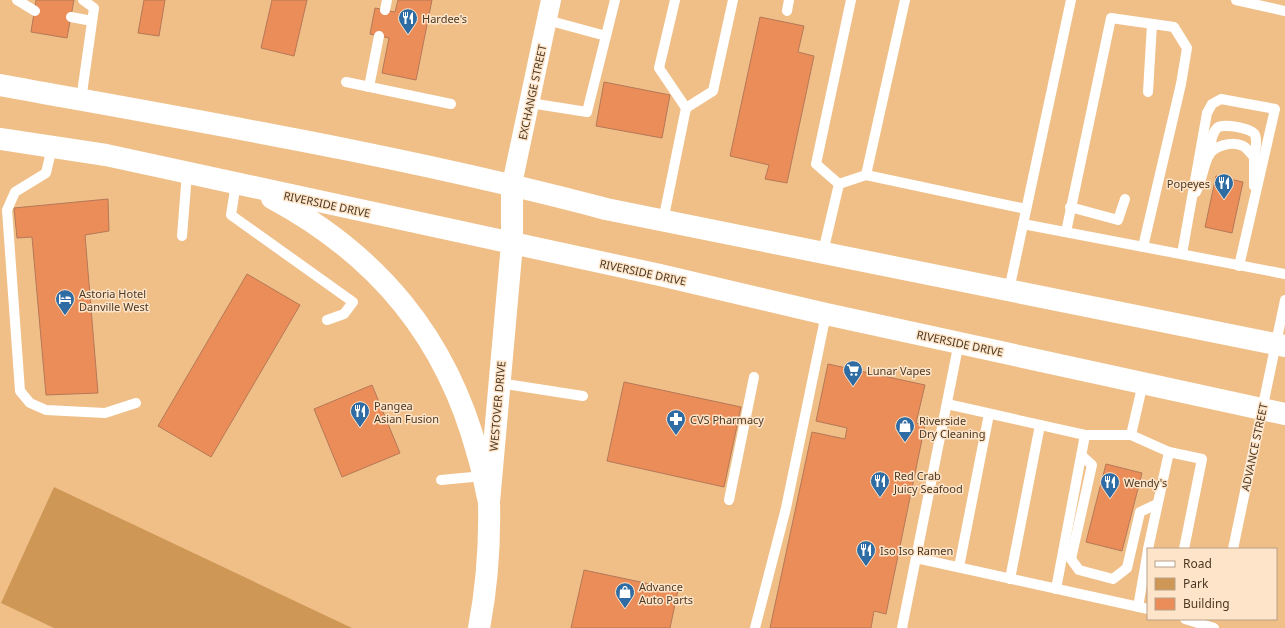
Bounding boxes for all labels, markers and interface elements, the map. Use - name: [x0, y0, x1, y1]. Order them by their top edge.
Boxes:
- restaurant icon: Hardee's: [397, 7, 419, 35]
- place label: Hardee's: [422, 11, 467, 26]
- street label: EXCHANGE STREET: [515, 43, 549, 141]
- restaurant icon: Popeyes: [1213, 172, 1235, 200]
- place label: Popeyes: [1167, 176, 1210, 191]
- street label: RIVERSIDE DRIVE: [282, 187, 372, 221]
- street label: RIVERSIDE DRIVE: [598, 255, 688, 289]
- place label: Astoria Hotel Danville West: [79, 286, 149, 314]
- hotel icon: Astoria Hotel Danville West: [54, 288, 76, 316]
- street label: RIVERSIDE DRIVE: [915, 326, 1005, 360]
- supermarket icon: Lunar Vapes: [842, 359, 864, 387]
- street label: WESTOVER DRIVE: [486, 360, 508, 452]
- place label: Lunar Vapes: [867, 363, 931, 378]
- place label: Pangea Asian Fusion: [374, 398, 439, 426]
- restaurant icon: Pangea Asian Fusion: [349, 400, 371, 428]
- street label: ADVANCE STREET: [1237, 402, 1271, 492]
- pharmacy icon: CVS Pharmacy: [665, 408, 687, 436]
- place label: CVS Pharmacy: [690, 412, 764, 427]
- place label: Riverside Dry Cleaning: [919, 413, 985, 441]
- shop icon: Riverside Dry Cleaning: [894, 415, 916, 443]
- place label: Red Crab Juicy Seafood: [893, 468, 963, 496]
- restaurant icon: Red Crab Juicy Seafood: [869, 470, 891, 498]
- restaurant icon: Wendy's: [1099, 471, 1121, 499]
- place label: Wendy's: [1124, 475, 1167, 490]
- restaurant icon: Iso Iso Ramen: [855, 539, 877, 567]
- place label: Iso Iso Ramen: [880, 543, 953, 558]
- legend: [1147, 548, 1277, 620]
- text: Road: [1183, 555, 1212, 572]
- text: Park: [1183, 575, 1209, 592]
- place label: Advance Auto Parts: [639, 579, 693, 607]
- shop icon: Advance Auto Parts: [614, 581, 636, 609]
- text: Building: [1183, 595, 1230, 612]

